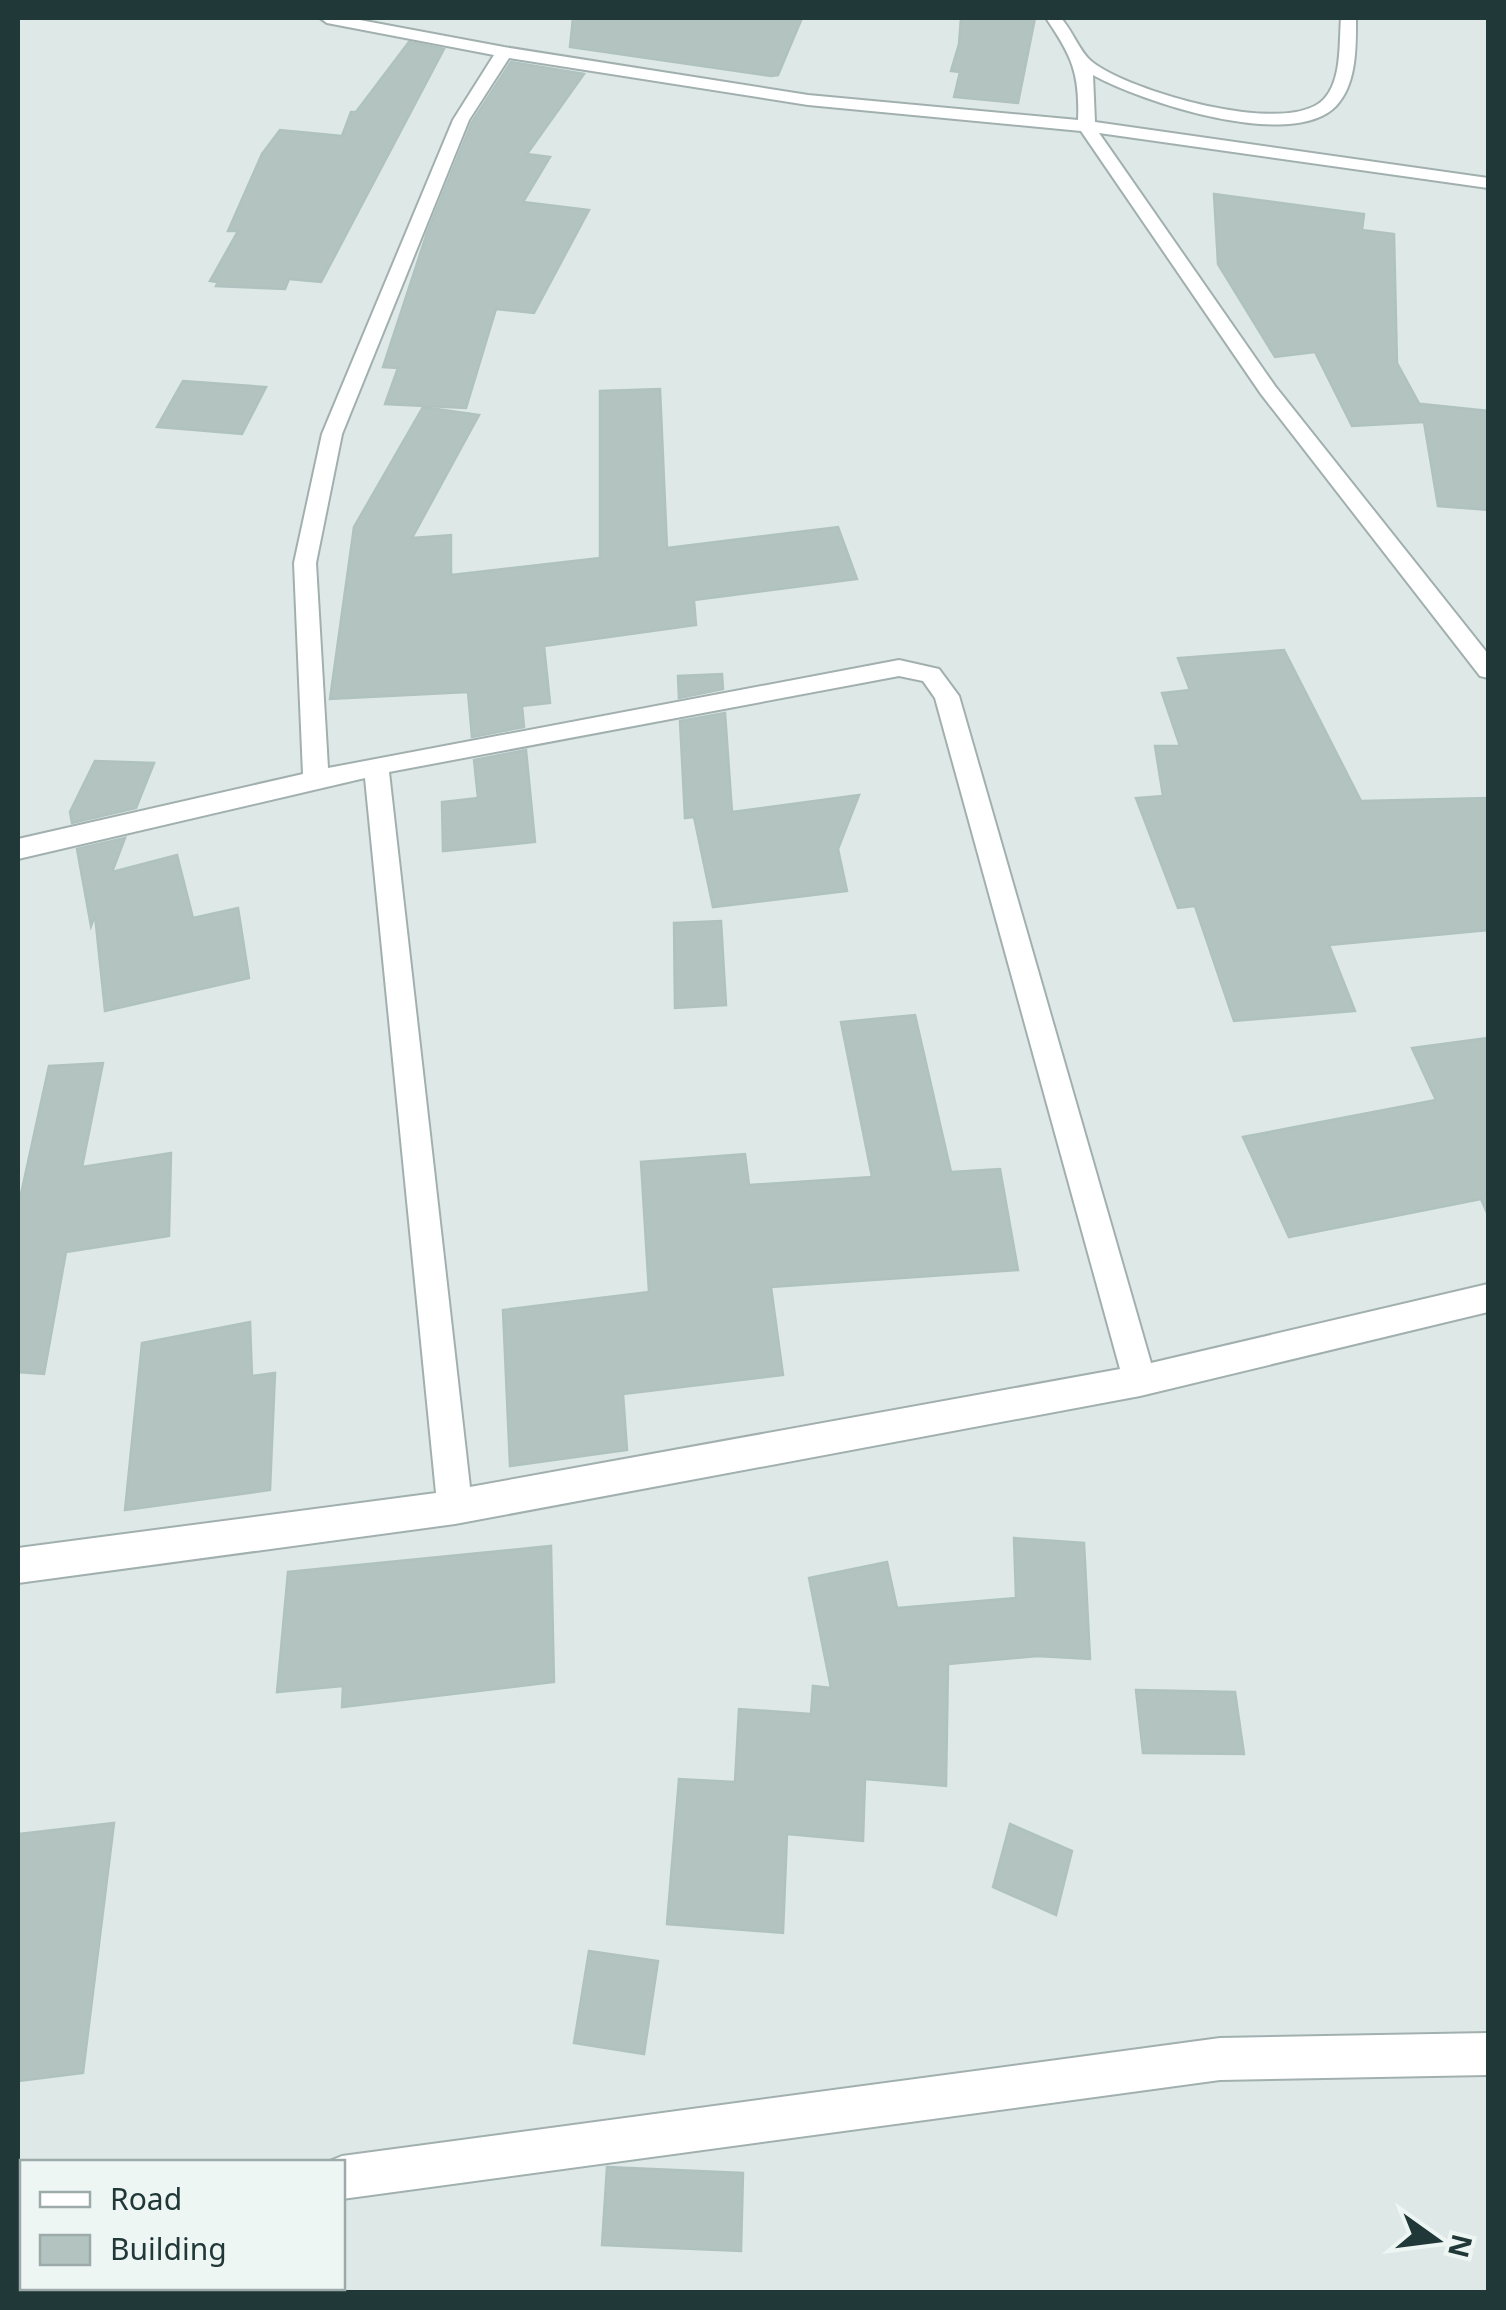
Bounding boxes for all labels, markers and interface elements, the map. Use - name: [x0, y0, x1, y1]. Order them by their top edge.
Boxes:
- legend: [20, 2160, 345, 2290]
- text: Road: [110, 2178, 182, 2219]
- north arrow: [1386, 2190, 1486, 2290]
- text: Building: [110, 2228, 227, 2269]
- text: N: [1440, 2231, 1482, 2262]

